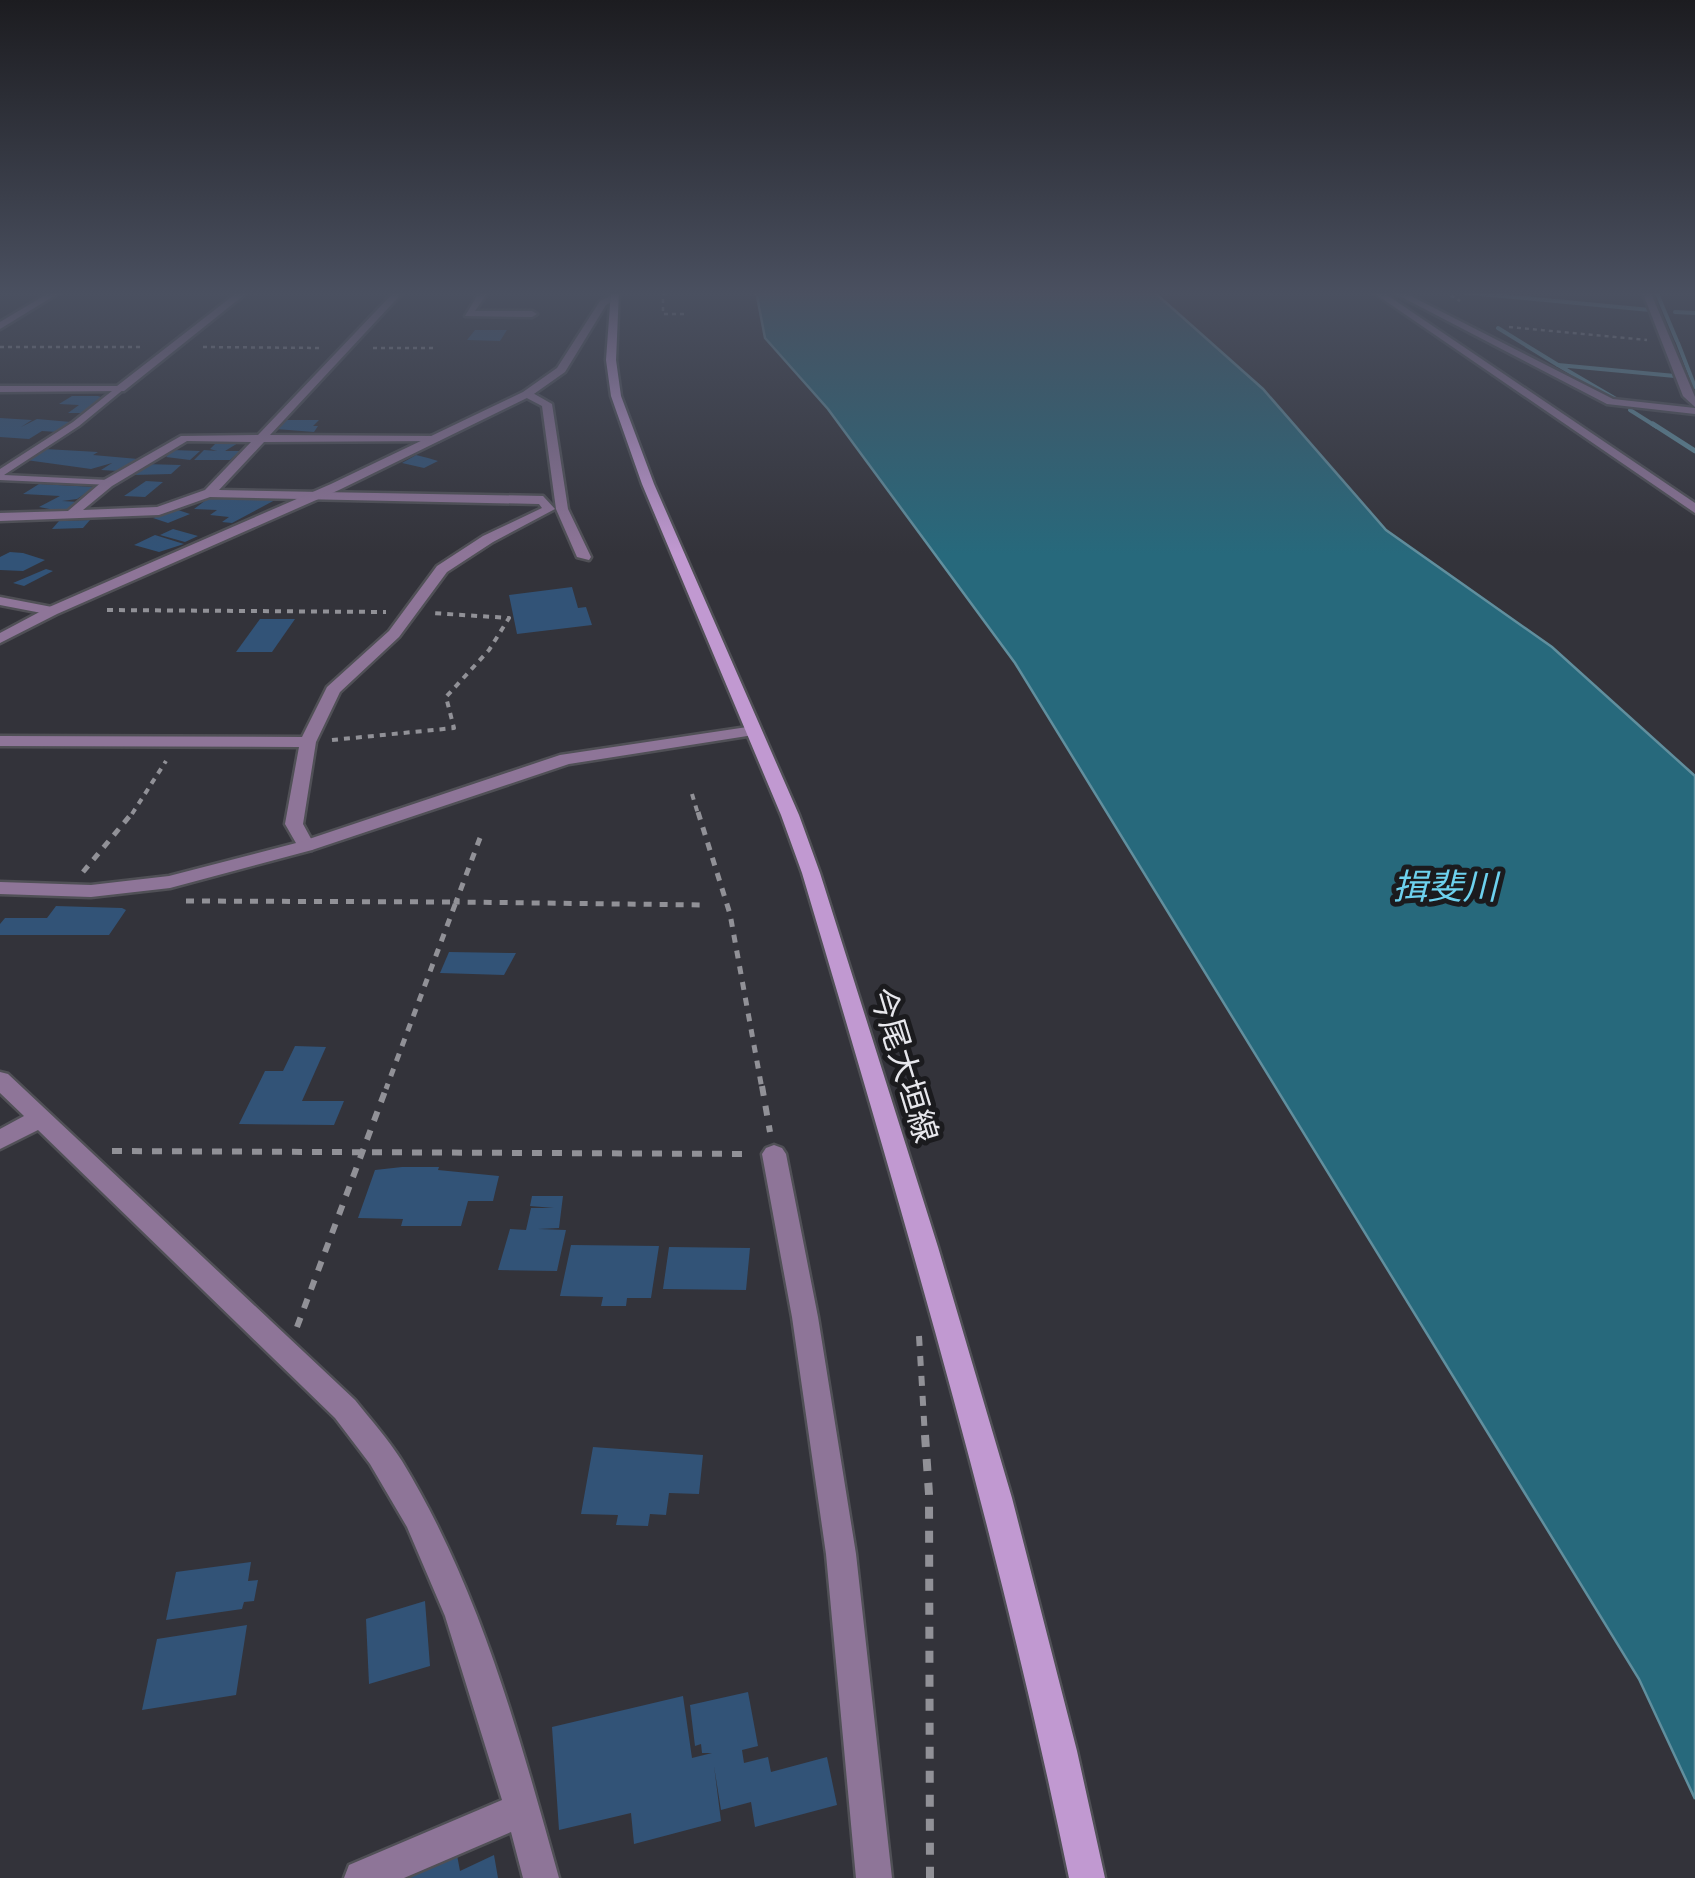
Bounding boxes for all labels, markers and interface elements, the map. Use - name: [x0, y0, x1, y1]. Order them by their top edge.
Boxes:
- water label: 揖斐川: [1392, 866, 1501, 907]
- street label: 今尾大垣線: [863, 983, 946, 1147]

